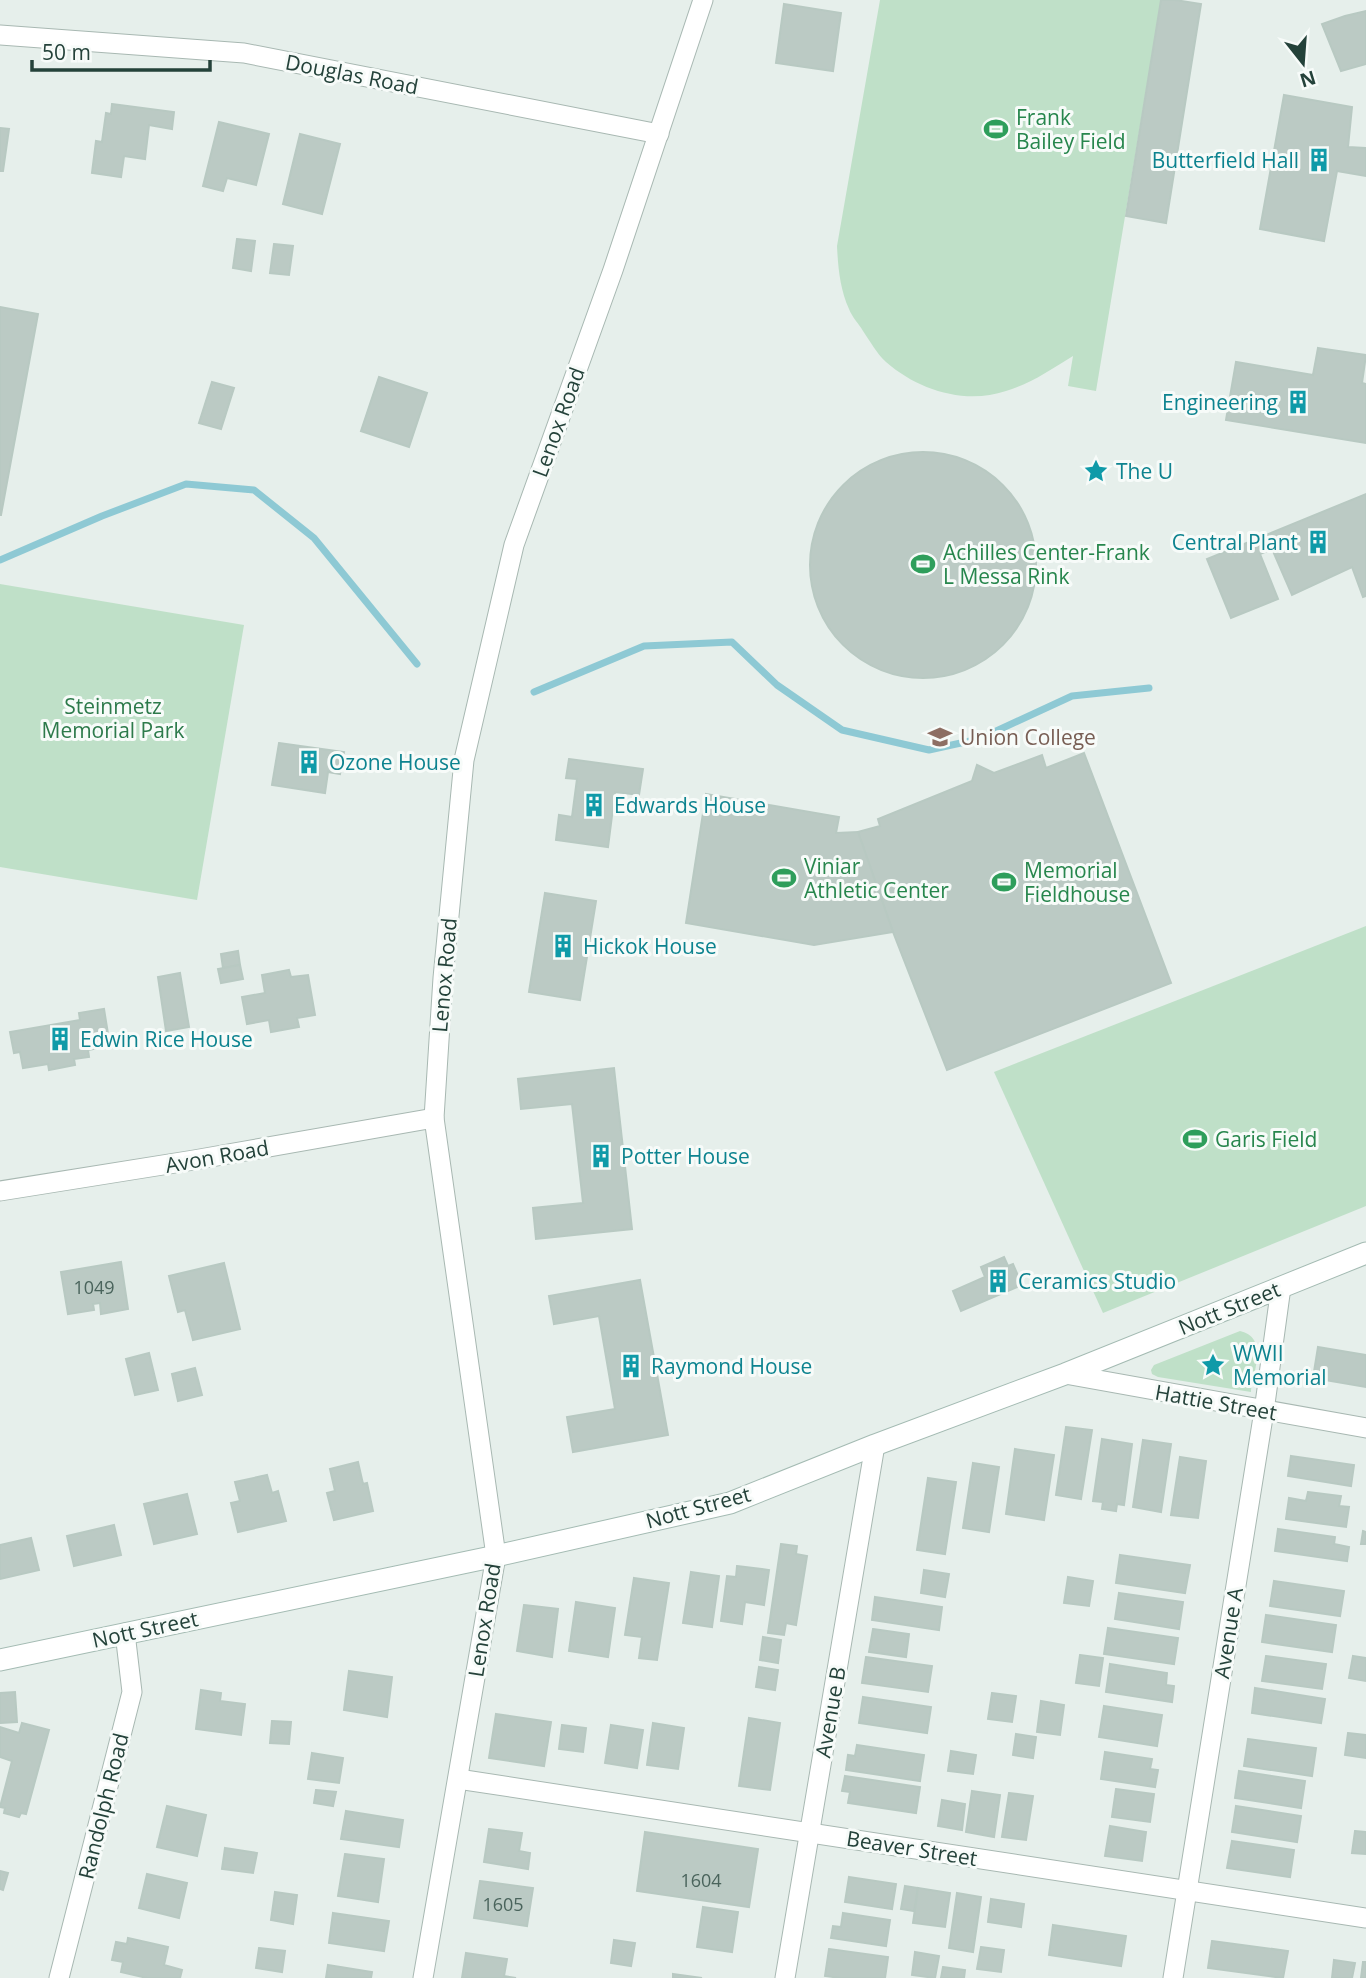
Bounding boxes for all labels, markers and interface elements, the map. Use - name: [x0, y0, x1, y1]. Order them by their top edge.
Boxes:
- scale bar: [32, 28, 210, 72]
- north arrow: [1268, 28, 1338, 98]
- text: 50 m: [42, 38, 91, 66]
- street label: Douglas Road: [283, 47, 421, 101]
- text: N: [1297, 65, 1319, 94]
- place label: Frank Bailey Field: [1016, 103, 1126, 155]
- sports icon: Frank Bailey Field: [982, 115, 1010, 143]
- place label: Butterfield Hall: [1152, 146, 1299, 174]
- building icon: Butterfield Hall: [1305, 146, 1333, 174]
- street label: Lenox Road: [525, 363, 591, 481]
- place label: Engineering: [1162, 388, 1278, 416]
- building icon: Engineering: [1284, 388, 1312, 416]
- place icon: The U: [1082, 457, 1110, 485]
- place label: The U: [1116, 457, 1173, 485]
- place label: Central Plant: [1172, 528, 1298, 556]
- building icon: Central Plant: [1304, 528, 1332, 556]
- place label: Achilles Center-Frank L Messa Rink: [943, 538, 1150, 590]
- sports icon: Achilles Center-Frank L Messa Rink: [909, 550, 937, 578]
- park label: Steinmetz Memorial Park: [42, 692, 184, 744]
- school or university icon: Union College: [926, 723, 954, 751]
- place label: Union College: [960, 723, 1096, 751]
- building icon: Ozone House: [295, 748, 323, 776]
- place label: Ozone House: [329, 748, 461, 776]
- building icon: Edwards House: [580, 791, 608, 819]
- place label: Edwards House: [614, 791, 766, 819]
- place label: Viniar Athletic Center: [804, 852, 949, 904]
- place label: Memorial Fieldhouse: [1024, 856, 1130, 908]
- sports icon: Viniar Athletic Center: [770, 864, 798, 892]
- sports icon: Memorial Fieldhouse: [990, 868, 1018, 896]
- street label: Lenox Road: [425, 917, 463, 1033]
- building icon: Hickok House: [549, 932, 577, 960]
- place label: Hickok House: [583, 932, 717, 960]
- building icon: Edwin Rice House: [46, 1025, 74, 1053]
- place label: Edwin Rice House: [80, 1025, 253, 1053]
- sports icon: Garis Field: [1181, 1125, 1209, 1153]
- place label: Garis Field: [1215, 1125, 1317, 1153]
- street label: Avon Road: [163, 1133, 271, 1179]
- building icon: Potter House: [587, 1142, 615, 1170]
- place label: Potter House: [621, 1142, 750, 1170]
- building icon: Ceramics Studio: [984, 1267, 1012, 1295]
- place label: Ceramics Studio: [1018, 1267, 1176, 1295]
- house number: 1049: [73, 1275, 115, 1299]
- street label: Nott Street: [1174, 1275, 1284, 1341]
- place label: WWII Memorial: [1233, 1339, 1327, 1391]
- place icon: WWII Memorial: [1199, 1351, 1227, 1379]
- building icon: Raymond House: [617, 1352, 645, 1380]
- place label: Raymond House: [651, 1352, 812, 1380]
- street label: Hattie Street: [1153, 1378, 1279, 1426]
- street label: Nott Street: [642, 1480, 754, 1534]
- street label: Lenox Road: [461, 1561, 507, 1679]
- street label: Avenue A: [1207, 1585, 1249, 1681]
- street label: Nott Street: [89, 1604, 201, 1654]
- street label: Avenue B: [808, 1664, 852, 1760]
- street label: Randolph Road: [71, 1730, 135, 1882]
- street label: Beaver Street: [845, 1824, 979, 1872]
- house number: 1604: [680, 1868, 722, 1892]
- house number: 1605: [482, 1892, 524, 1916]

